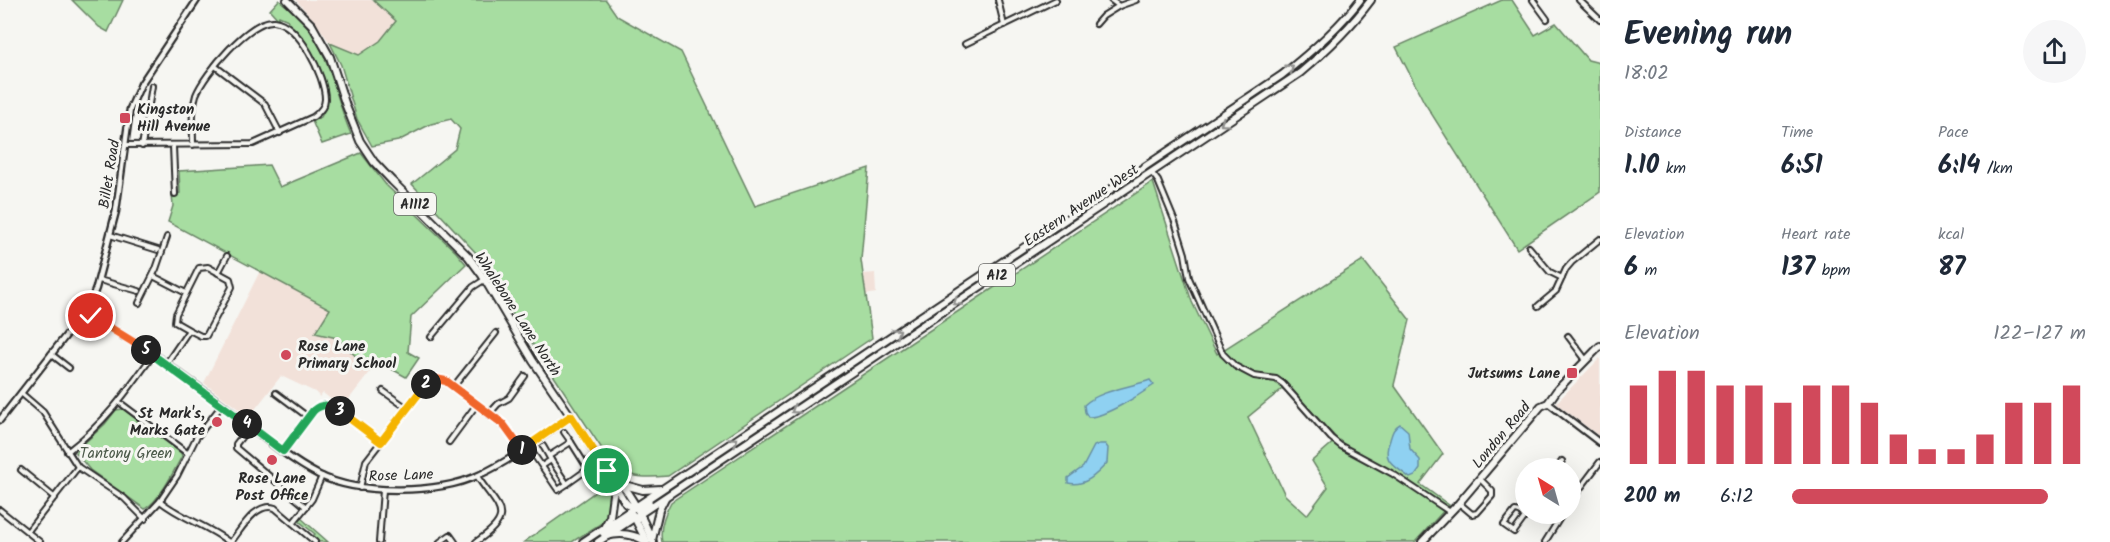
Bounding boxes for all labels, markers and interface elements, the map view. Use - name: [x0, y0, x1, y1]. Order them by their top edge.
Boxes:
- text: Evening run: [1624, 9, 1792, 62]
- button: share: [2023, 20, 2086, 83]
- text: 18:02: [1624, 58, 1669, 90]
- one-way arrow: [1283, 65, 1294, 76]
- place label: Kingston Hill Avenue: [137, 98, 211, 139]
- marker: Kingston Hill Avenue: [118, 111, 132, 125]
- one-way arrow: [1220, 116, 1231, 127]
- text: Distance: [1624, 120, 1682, 145]
- text: Time: [1781, 120, 1813, 145]
- text: Pace: [1938, 120, 1969, 145]
- street label: Billet Road: [93, 138, 127, 210]
- text: 1.10: [1624, 145, 1659, 187]
- text: 6:51: [1781, 145, 1823, 187]
- text: 6:14: [1938, 145, 1981, 187]
- text: km: [1659, 156, 1686, 181]
- text: /km: [1981, 156, 2013, 181]
- street label: Eastern Avenue West: [1019, 158, 1144, 253]
- road number: A1112: [394, 193, 436, 215]
- text: Elevation: [1624, 222, 1685, 247]
- text: Heart rate: [1781, 222, 1851, 247]
- text: kcal: [1938, 222, 1964, 247]
- street label: Whalebone Lane North: [468, 247, 567, 382]
- text: 6: [1624, 247, 1638, 289]
- text: 137: [1781, 247, 1815, 289]
- text: 87: [1938, 247, 1966, 289]
- text: m: [1638, 258, 1657, 283]
- text: bpm: [1815, 258, 1851, 283]
- road number: A12: [979, 264, 1015, 286]
- pin: [65, 290, 116, 341]
- one-way arrow: [953, 295, 964, 306]
- icon: check: [74, 299, 107, 332]
- text: Elevation: [1624, 318, 1700, 350]
- text: 122–127 m: [1993, 318, 2086, 350]
- one-way arrow: [890, 329, 901, 340]
- pin: 5: [131, 335, 161, 365]
- place label: Rose Lane Primary School: [298, 335, 396, 376]
- text: 5: [142, 337, 150, 362]
- marker: Rose Lane Primary School: [279, 348, 293, 362]
- place label: Jutsums Lane: [1468, 362, 1561, 386]
- marker: Jutsums Lane: [1565, 366, 1579, 380]
- pin: 2: [411, 369, 441, 399]
- text: 2: [421, 371, 431, 396]
- pin: 3: [325, 396, 355, 426]
- street label: London Road: [1466, 396, 1537, 475]
- text: 3: [336, 398, 344, 423]
- place label: St Mark's, Marks Gate: [130, 402, 206, 443]
- one-way arrow: [791, 403, 802, 414]
- pin: 4: [232, 409, 262, 439]
- text: 4: [243, 411, 251, 436]
- marker: St Mark's, Marks Gate: [210, 415, 224, 429]
- pin: 1: [507, 435, 537, 465]
- text: 1: [520, 437, 524, 462]
- one-way arrow: [728, 437, 739, 448]
- park label: Tantony Green: [80, 442, 172, 466]
- pin: [581, 445, 632, 496]
- marker: Rose Lane Post Office: [265, 453, 279, 467]
- icon: arrive: [590, 454, 623, 487]
- north arrow: [1515, 458, 1581, 524]
- map controls: [1515, 458, 1581, 524]
- street label: Rose Lane: [368, 463, 434, 489]
- place label: Rose Lane Post Office: [236, 467, 309, 508]
- text: 200 m: [1624, 481, 1680, 513]
- text: 6:12: [1720, 481, 1754, 513]

